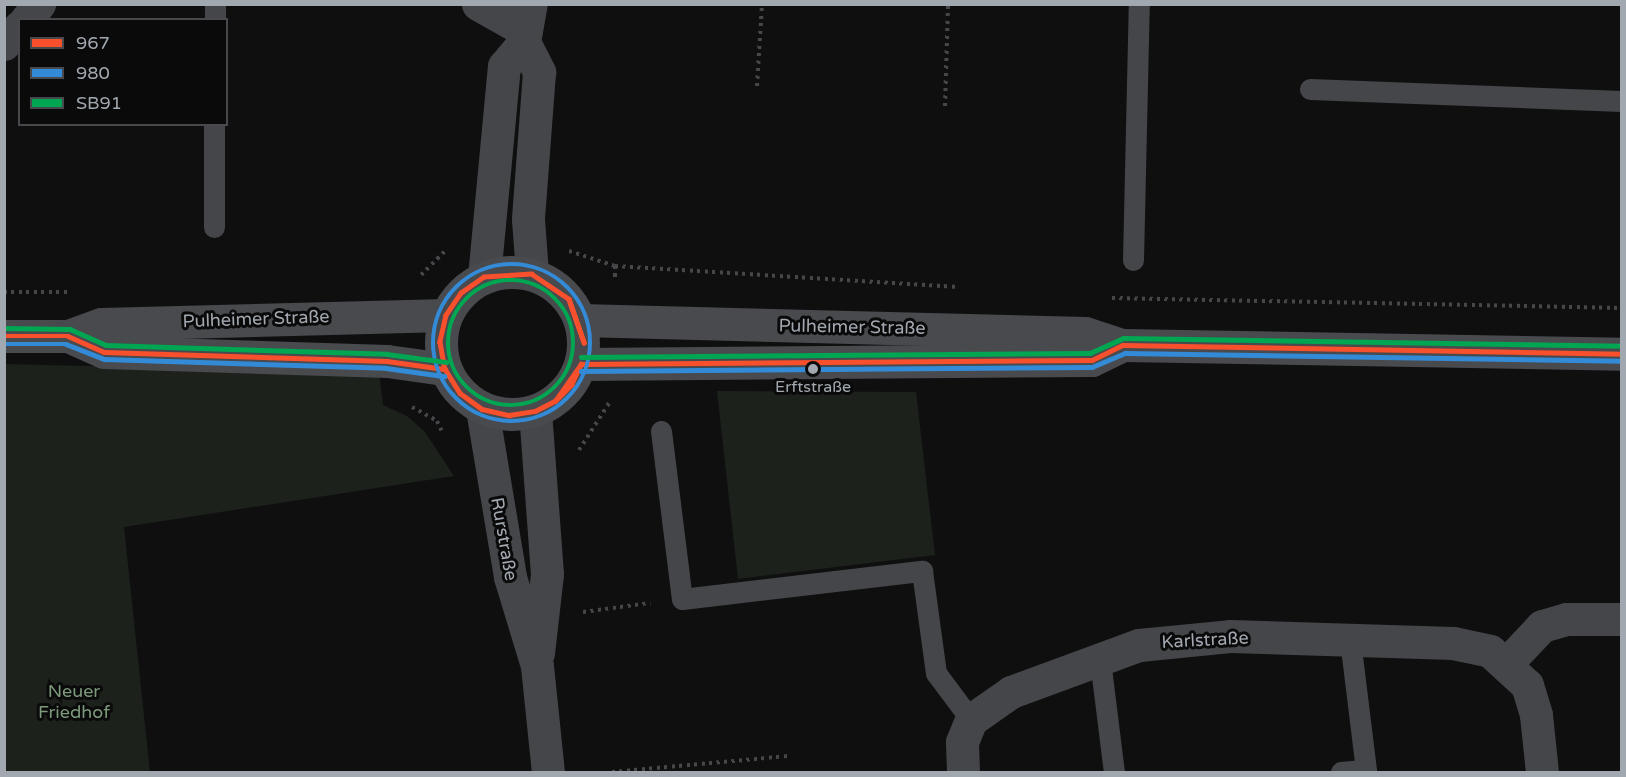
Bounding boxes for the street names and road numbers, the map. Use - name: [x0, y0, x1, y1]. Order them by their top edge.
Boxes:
- street label: Pulheimer Straße: [182, 306, 330, 332]
- street label: Pulheimer Straße: [778, 315, 926, 339]
- street label: Rurstraße: [486, 496, 522, 582]
- street label: Karlstraße: [1161, 627, 1249, 653]

